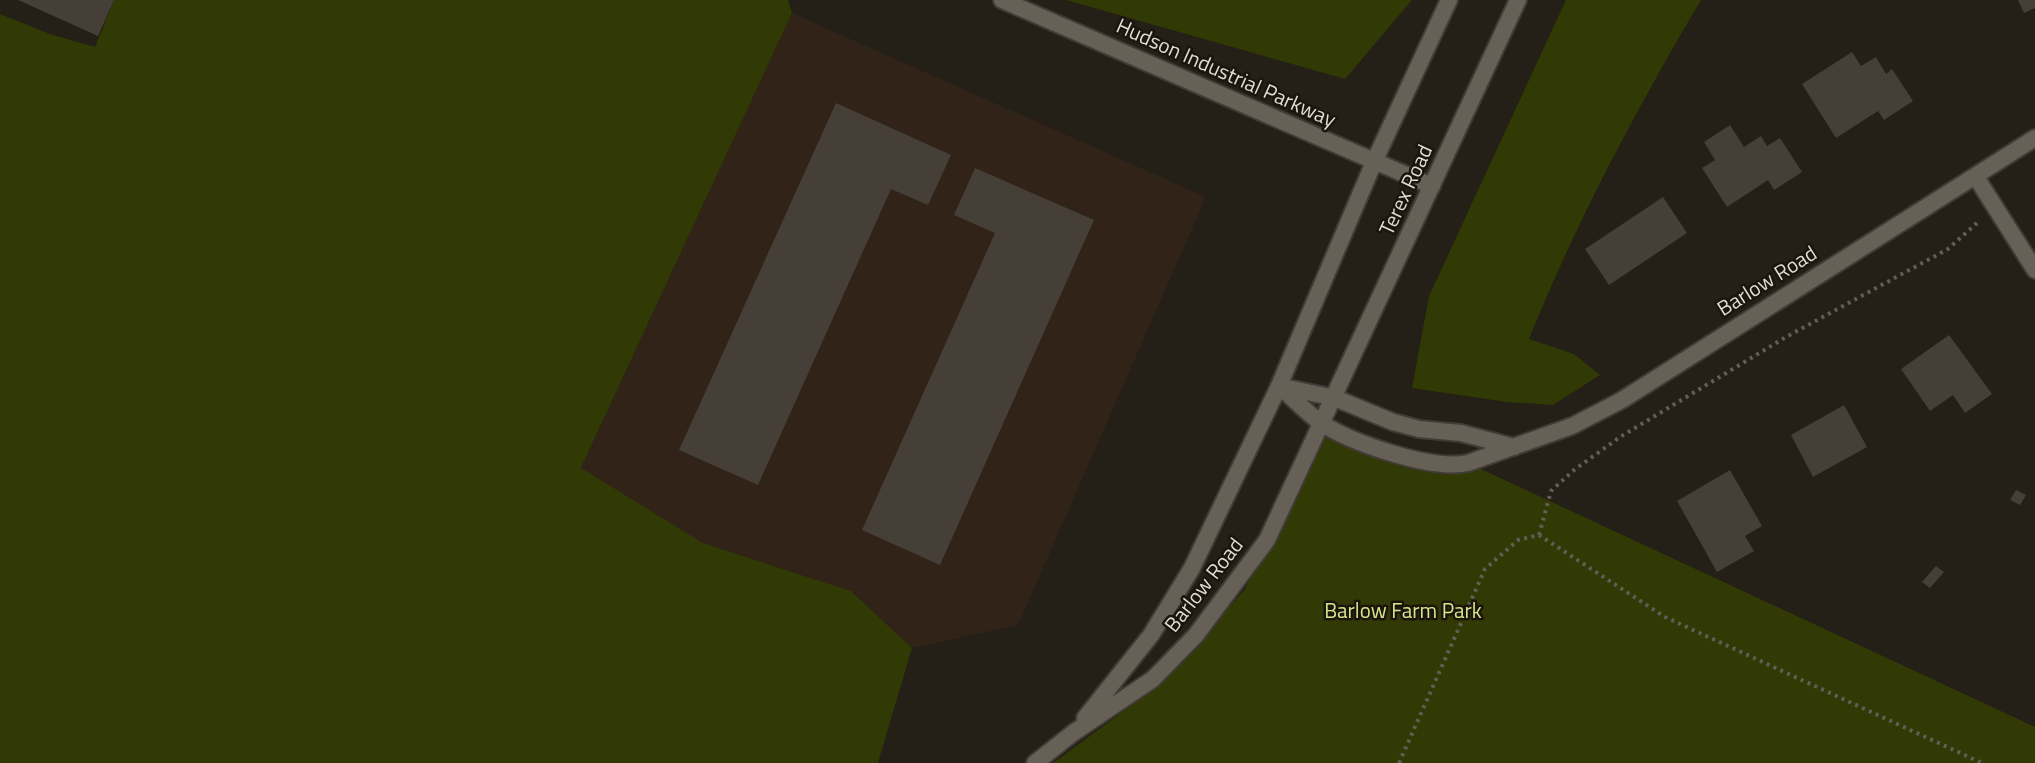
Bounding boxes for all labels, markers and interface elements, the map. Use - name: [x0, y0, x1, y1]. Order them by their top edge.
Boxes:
- street label: Hudson Industrial Parkway: [1111, 9, 1341, 135]
- street label: Terex Road: [1370, 139, 1440, 240]
- street label: Barlow Road: [1710, 237, 1823, 324]
- street label: Barlow Road: [1156, 530, 1250, 639]
- park label: Barlow Farm Park: [1324, 594, 1482, 626]

